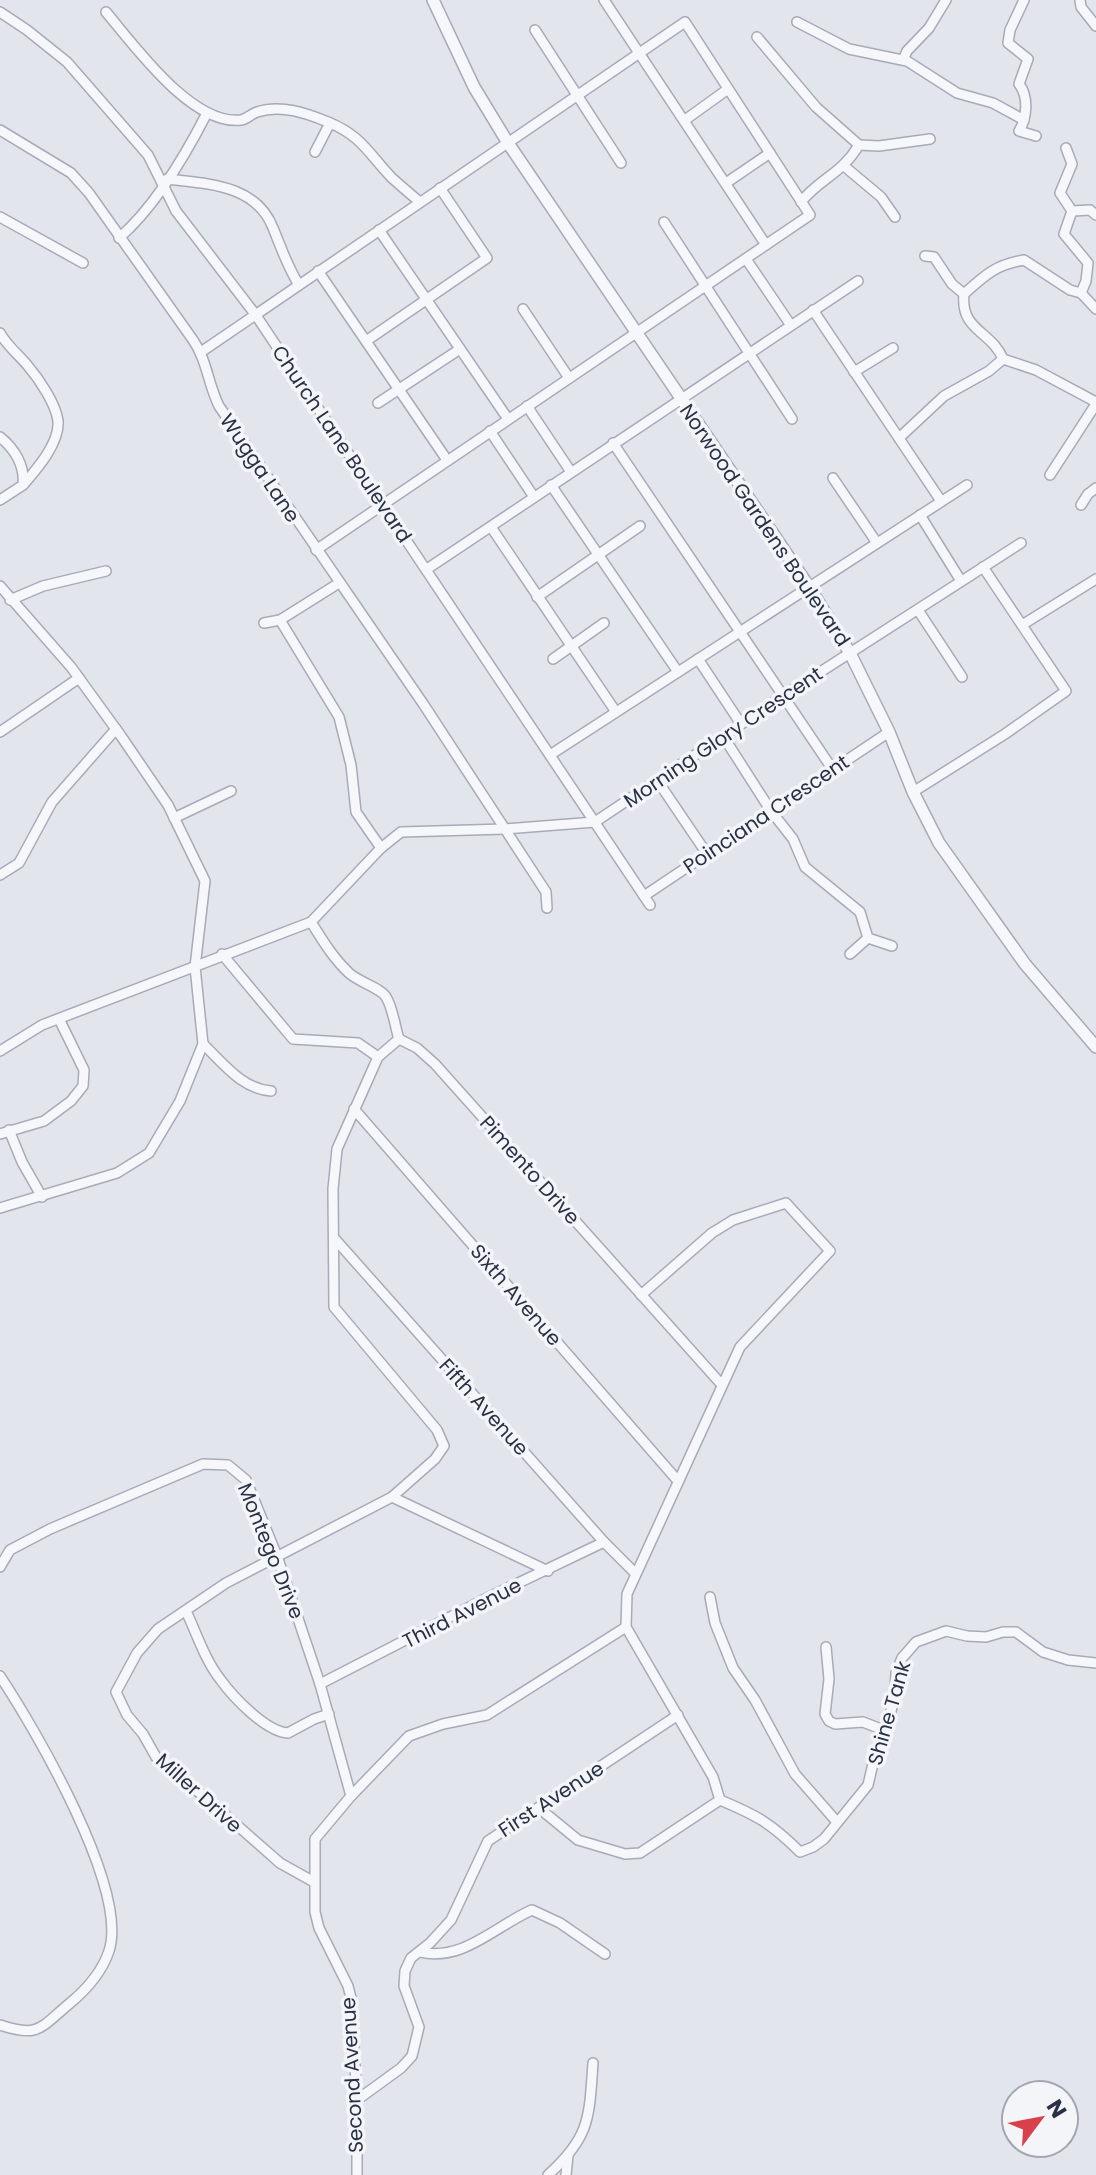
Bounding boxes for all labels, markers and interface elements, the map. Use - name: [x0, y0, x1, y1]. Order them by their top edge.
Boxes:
- street label: Church Lane Boulevard: [265, 340, 419, 548]
- street label: Norwood Gardens Boulevard: [673, 398, 857, 652]
- street label: Wugga Lane: [213, 408, 307, 528]
- street label: Morning Glory Crescent: [618, 660, 828, 814]
- street label: Poinciana Crescent: [677, 748, 855, 880]
- street label: Pimento Drive: [473, 1109, 587, 1231]
- street label: Sixth Avenue: [464, 1238, 568, 1352]
- street label: Fifth Avenue: [433, 1352, 535, 1462]
- street label: Montego Drive: [231, 1479, 311, 1623]
- street label: Third Avenue: [398, 1571, 526, 1655]
- street label: Shine Tank: [861, 1657, 917, 1769]
- street label: Miller Drive: [150, 1747, 248, 1839]
- street label: First Avenue: [493, 1754, 609, 1844]
- street label: Second Avenue: [334, 1996, 370, 2154]
- north arrow: [1000, 2079, 1080, 2159]
- text: N: [1039, 2093, 1074, 2124]

